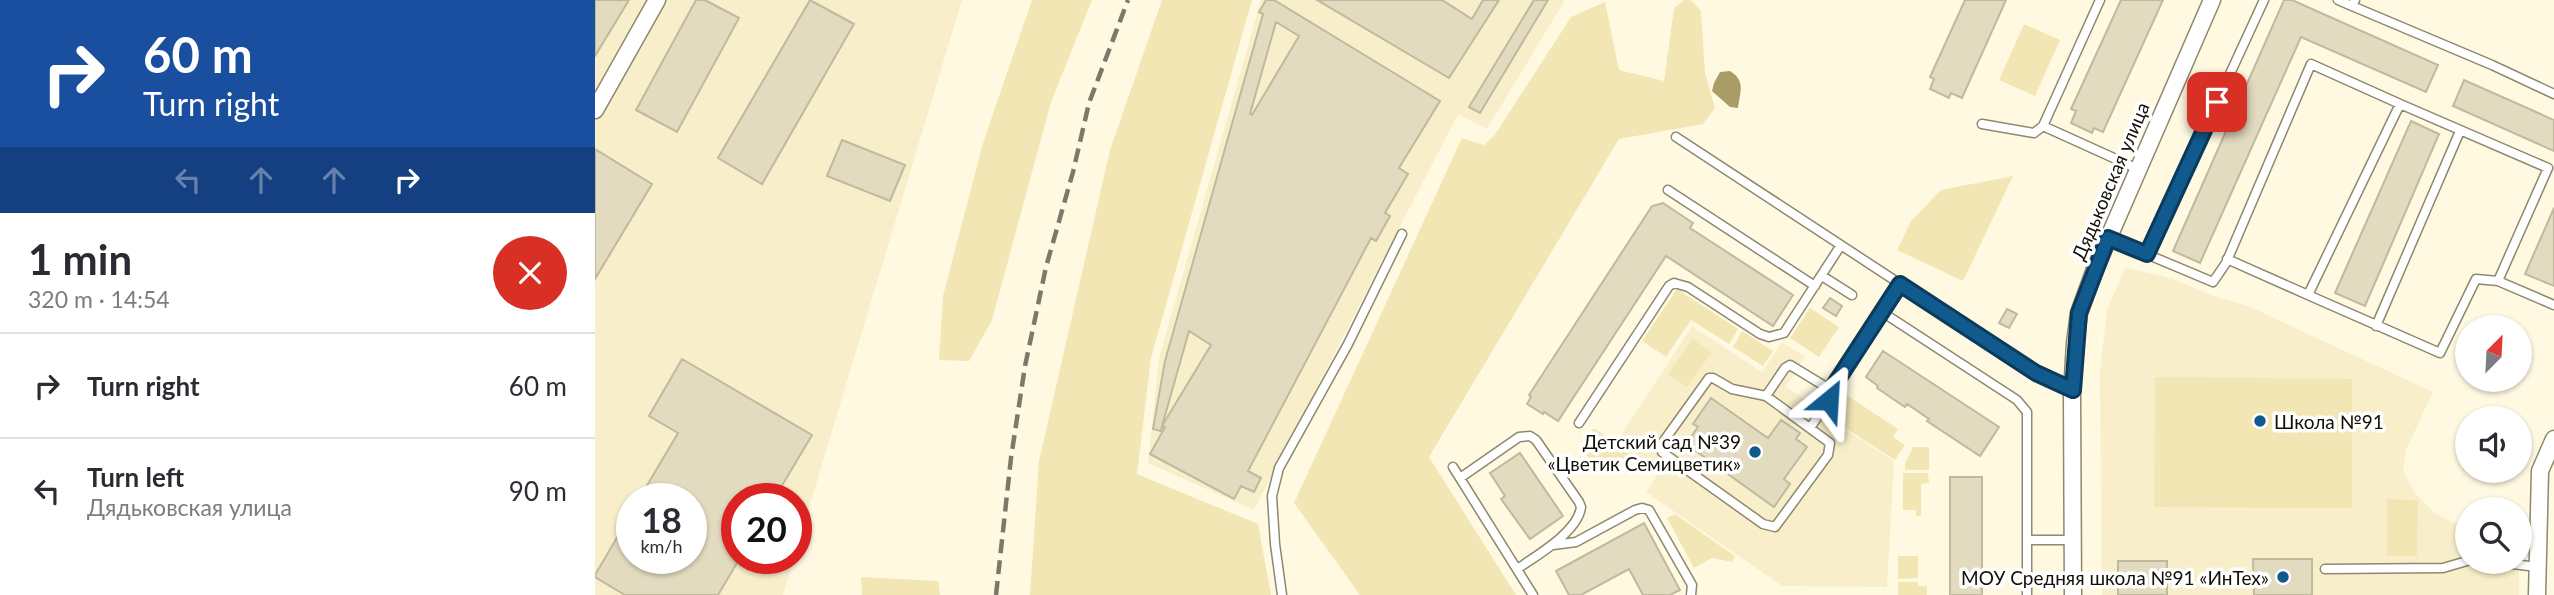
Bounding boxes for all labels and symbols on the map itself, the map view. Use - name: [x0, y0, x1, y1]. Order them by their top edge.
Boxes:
- pin: [2187, 72, 2247, 132]
- street label: Дядьковская улица: [2066, 99, 2154, 263]
- north arrow: [2455, 315, 2532, 392]
- position arrow: [1792, 363, 1866, 437]
- place label: Школа №91: [2274, 410, 2384, 433]
- marker: Школа №91: [2252, 413, 2268, 429]
- place label: Детский сад №39 «Цветик Семицветик»: [1547, 430, 1741, 475]
- marker: Детский сад №39 «Цветик Семицветик»: [1747, 444, 1763, 460]
- speed limit sign: 20: [721, 483, 812, 574]
- place label: МОУ Средняя школа №91 «ИнТех»: [1961, 566, 2269, 589]
- marker: МОУ Средняя школа №91 «ИнТех»: [2275, 569, 2291, 585]

